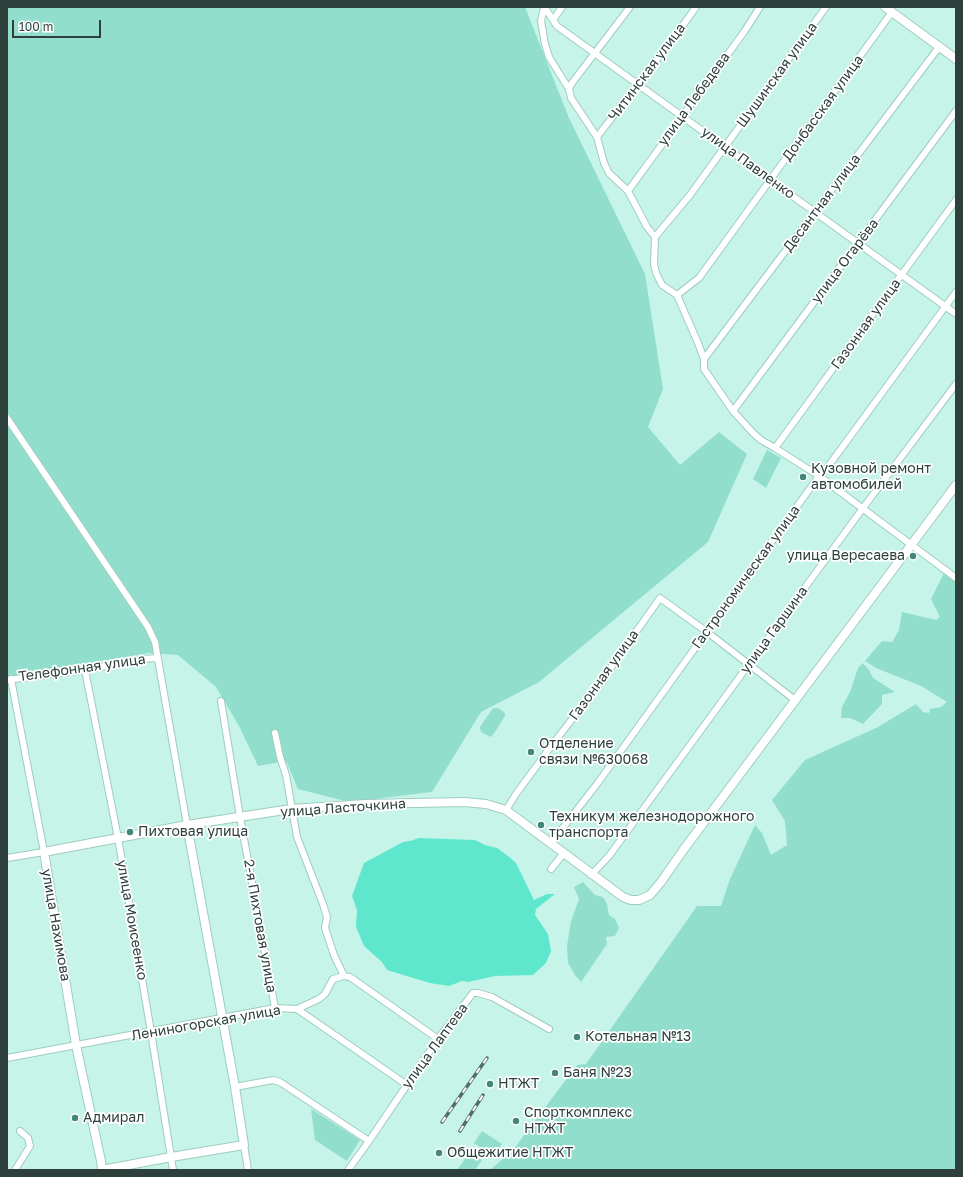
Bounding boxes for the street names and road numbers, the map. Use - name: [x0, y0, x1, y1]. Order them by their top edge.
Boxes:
- street label: Шушинская улица: [733, 19, 821, 131]
- street label: Читинская улица: [605, 20, 689, 124]
- street label: улица Лебедева: [654, 49, 734, 149]
- street label: Донбасская улица: [779, 52, 867, 164]
- street label: улица Павленко: [698, 123, 798, 203]
- street label: Десантная улица: [780, 151, 864, 255]
- street label: улица Огарёва: [808, 215, 882, 307]
- street label: Газонная улица: [828, 276, 904, 372]
- street label: Гастрономическая улица: [688, 502, 804, 652]
- street label: улица Гаршина: [737, 583, 811, 677]
- street label: Газонная улица: [566, 627, 642, 723]
- street label: Телефонная улица: [17, 651, 147, 685]
- street label: улица Ласточкина: [280, 795, 406, 821]
- street label: улица Моисеенко: [113, 858, 151, 982]
- street label: 2-я Пихтовая улица: [240, 858, 280, 994]
- street label: улица Нахимова: [38, 868, 74, 982]
- street label: улица Лаптева: [398, 1000, 472, 1092]
- street label: Лениногорская улица: [130, 1002, 282, 1044]

